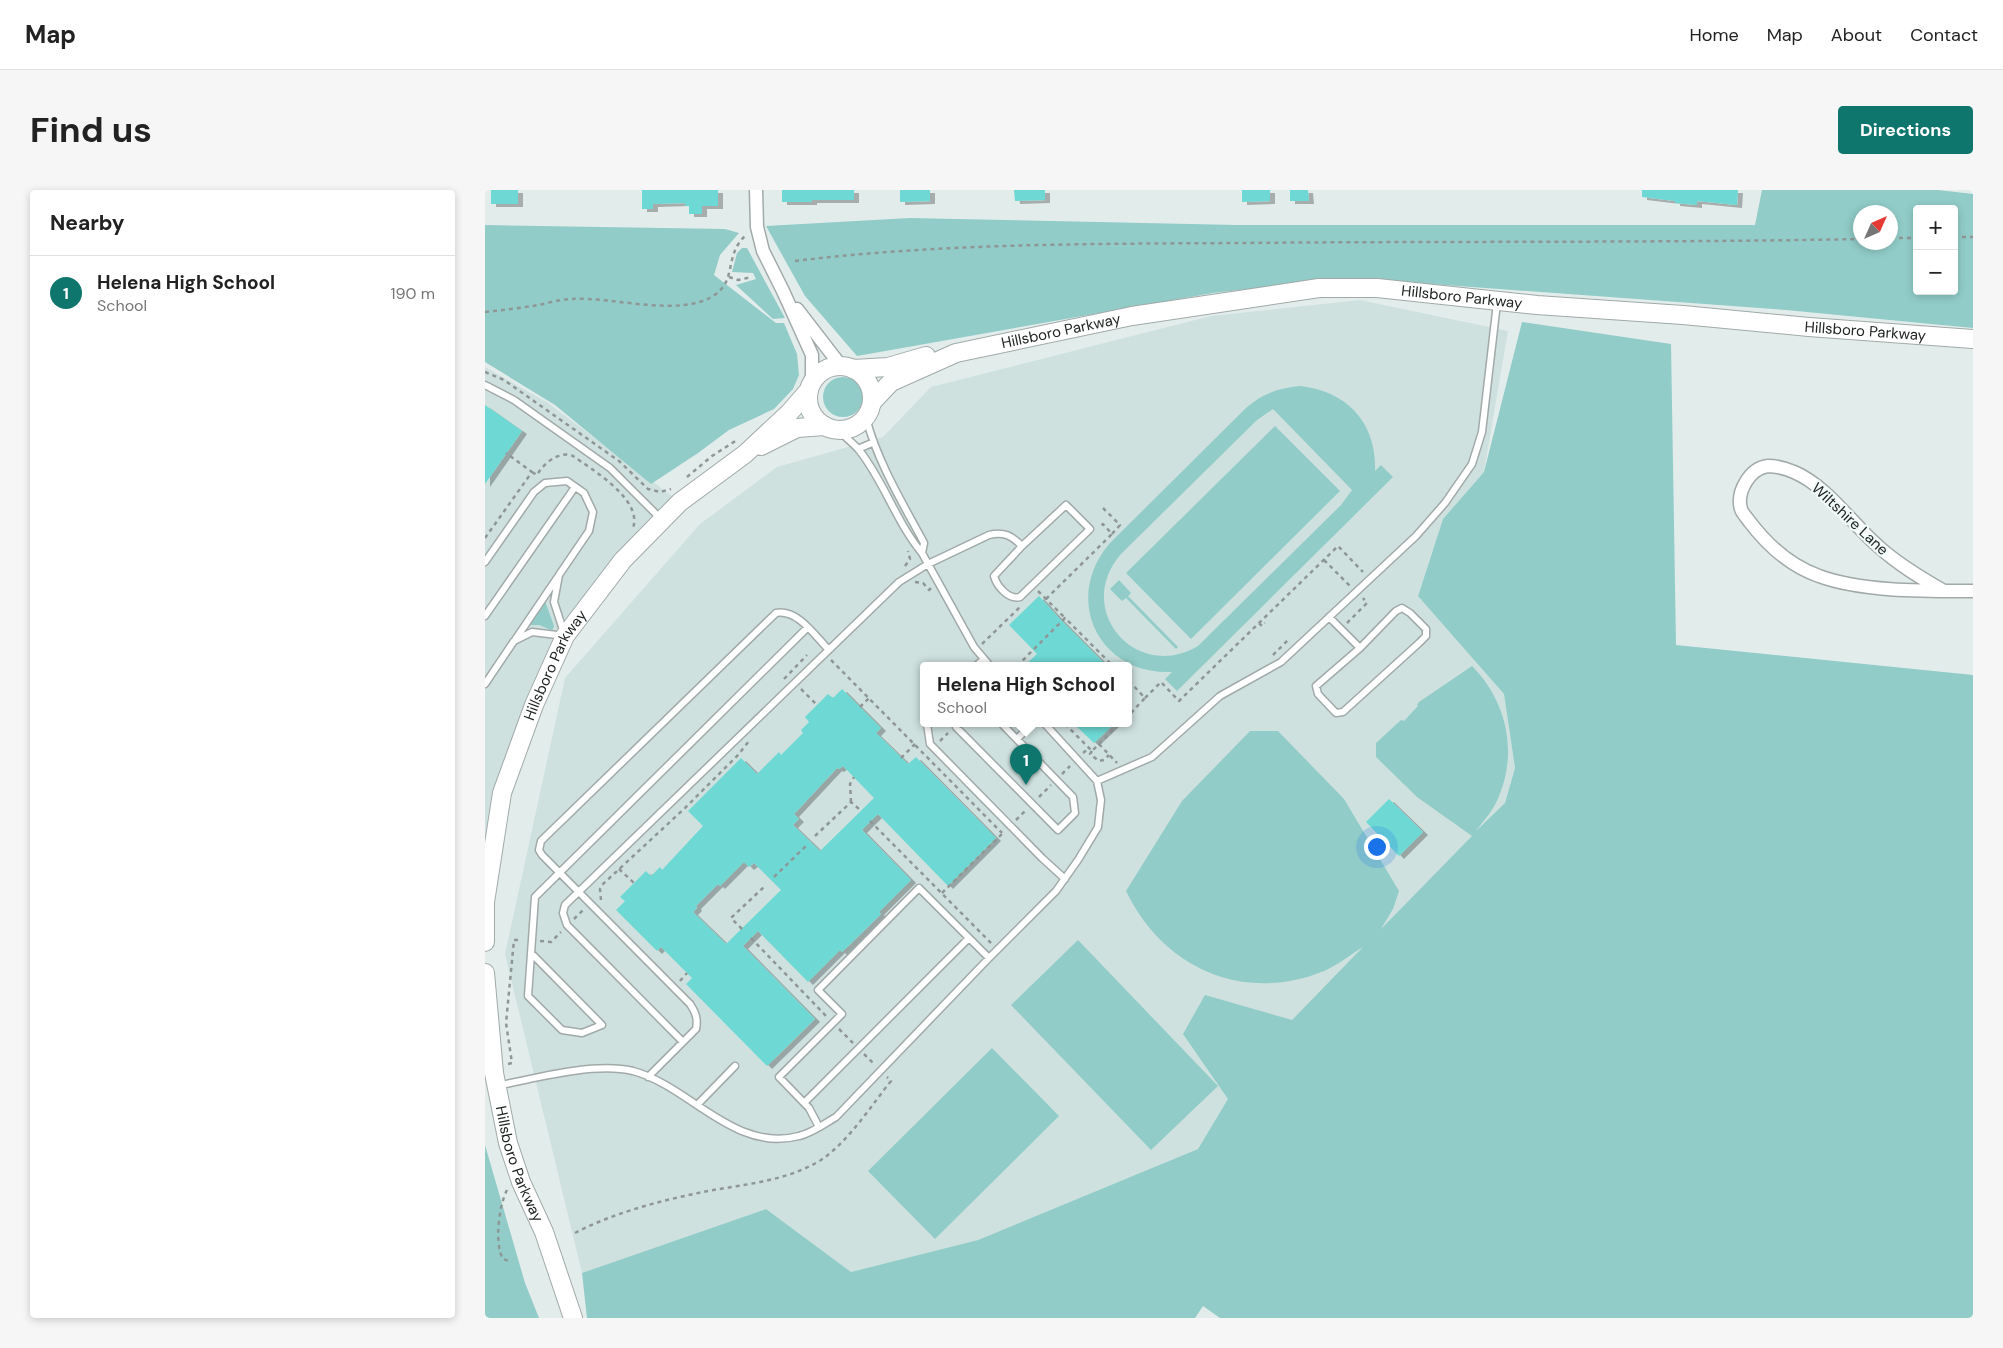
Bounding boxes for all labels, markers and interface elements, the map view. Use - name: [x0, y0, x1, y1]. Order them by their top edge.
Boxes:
- text: Map: [25, 19, 76, 50]
- text: Home: [1689, 23, 1739, 47]
- text: Map: [1767, 23, 1803, 47]
- text: About: [1831, 23, 1882, 47]
- text: Contact: [1910, 23, 1978, 47]
- button: Directions: [1838, 106, 1973, 154]
- text: Find us: [30, 107, 152, 153]
- north arrow: [1853, 205, 1898, 250]
- map controls: [1913, 205, 1958, 295]
- button: +: [1913, 205, 1958, 250]
- text: Nearby: [50, 209, 124, 237]
- button: −: [1913, 250, 1958, 295]
- text: Helena High School: [97, 270, 275, 295]
- street label: Hillsboro Parkway: [1400, 281, 1524, 313]
- text: 1: [63, 283, 69, 304]
- text: 190 m: [391, 283, 435, 304]
- text: School: [97, 295, 147, 316]
- street label: Hillsboro Parkway: [999, 309, 1123, 353]
- street label: Hillsboro Parkway: [1804, 317, 1927, 346]
- street label: Wiltshire Lane: [1807, 478, 1893, 560]
- street label: Hillsboro Parkway: [519, 605, 592, 723]
- popup: [920, 662, 1132, 727]
- text: Helena High School: [937, 672, 1115, 697]
- text: School: [937, 697, 987, 718]
- pin: 1: [1010, 744, 1042, 785]
- your location: [1364, 834, 1390, 860]
- street label: Hillsboro Parkway: [491, 1104, 548, 1226]

